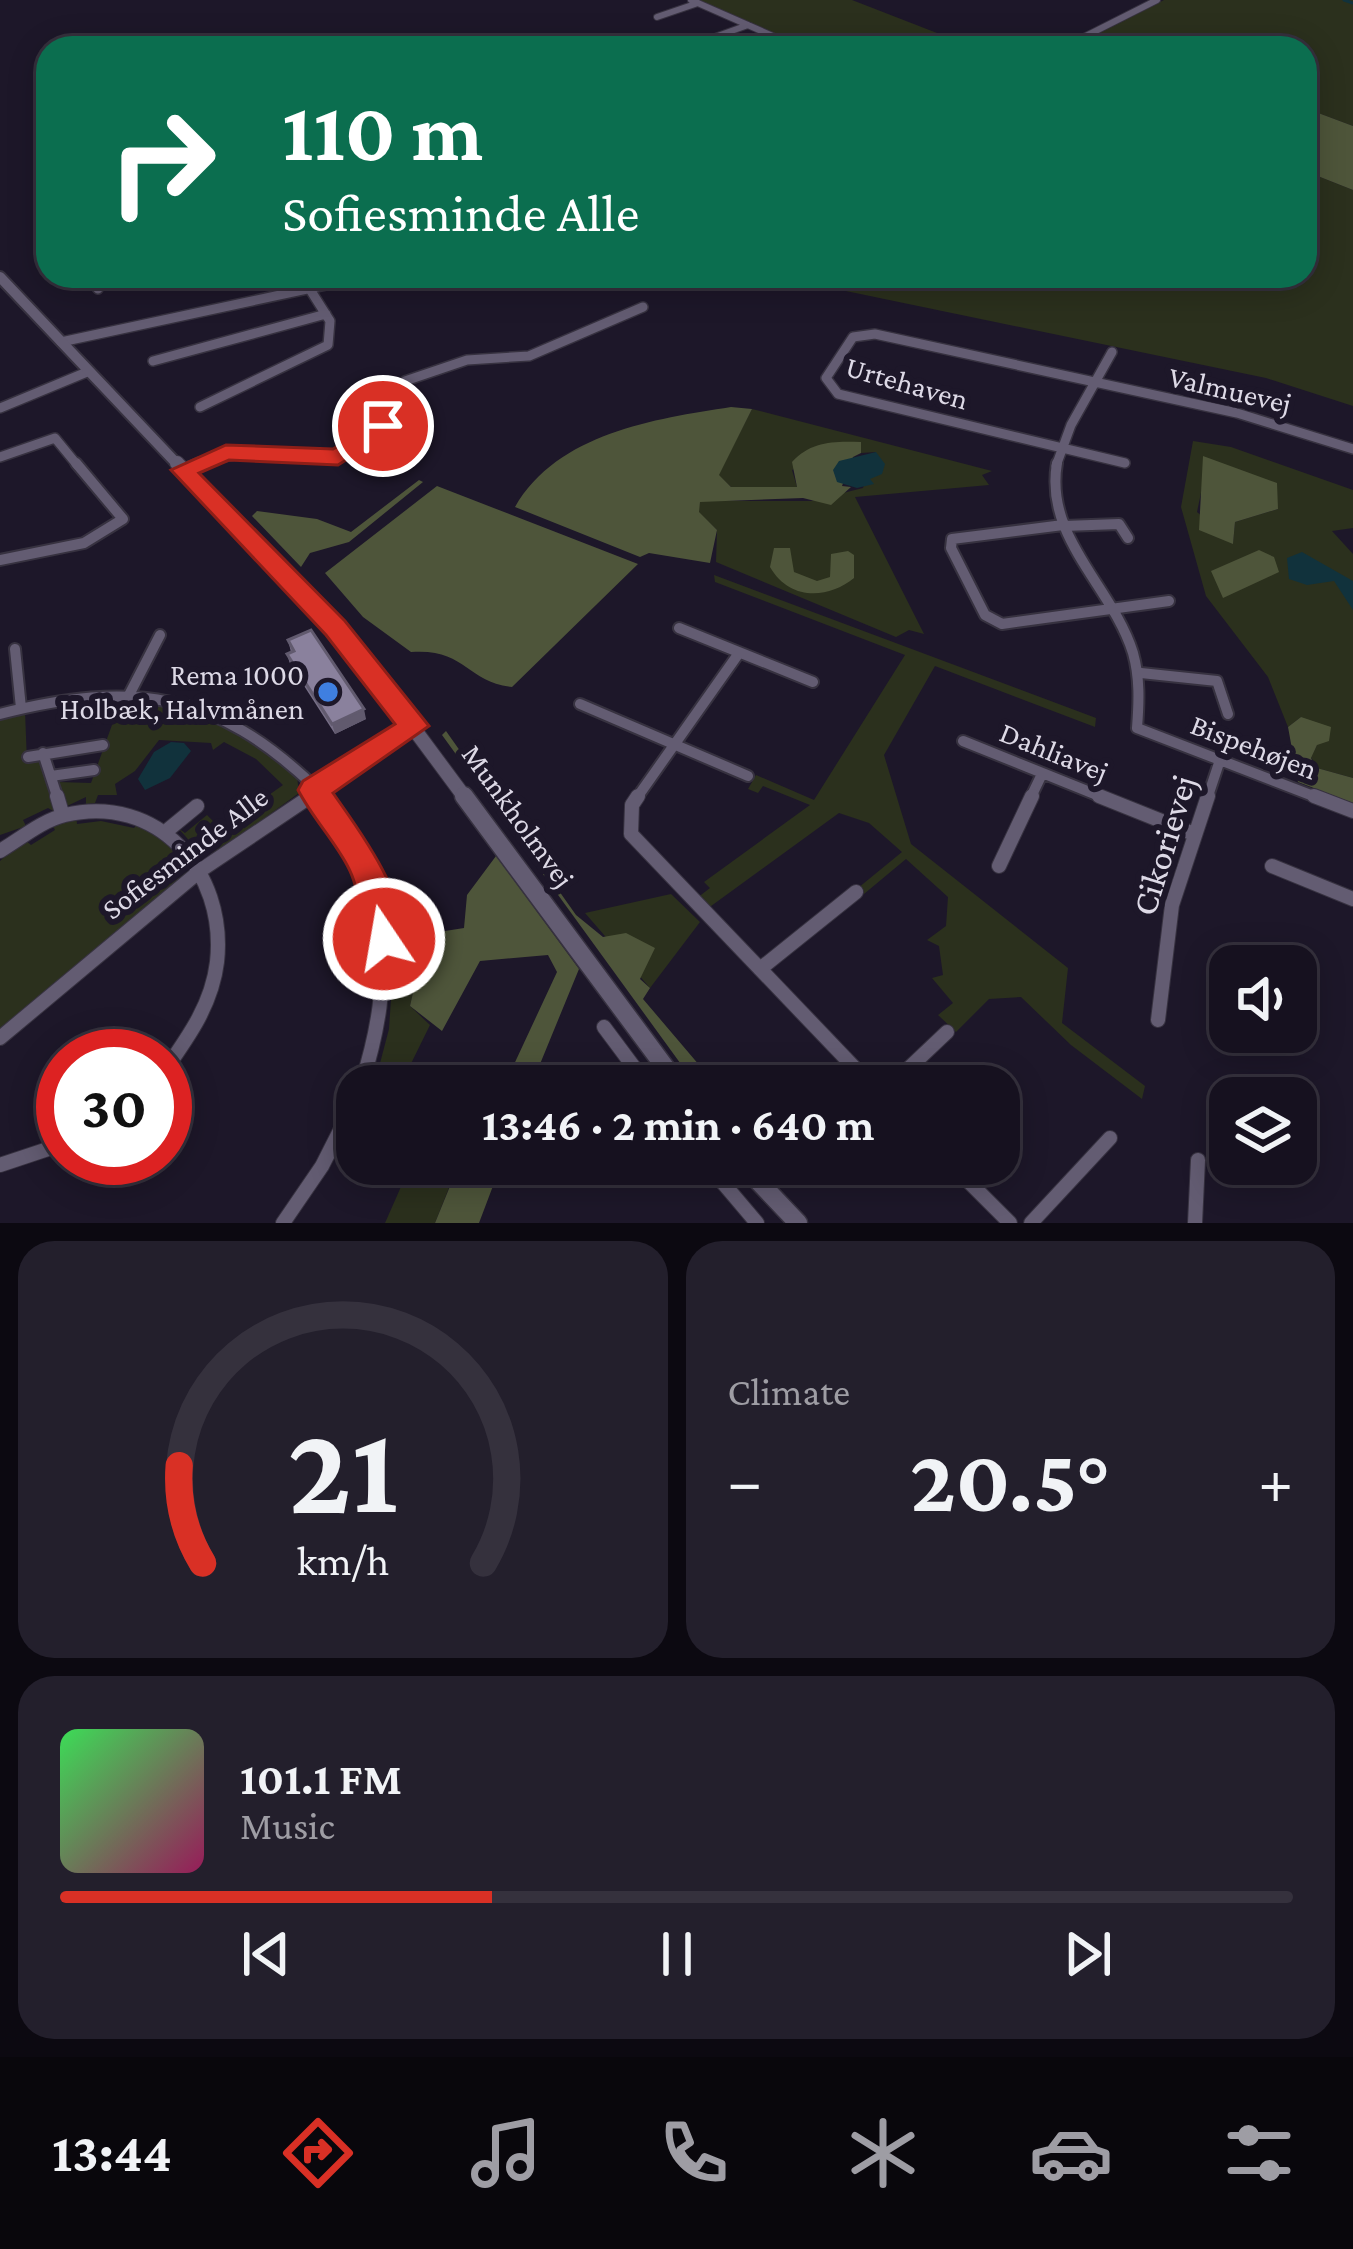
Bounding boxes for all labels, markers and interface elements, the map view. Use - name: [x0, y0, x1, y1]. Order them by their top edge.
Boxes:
- icon: right: [84, 84, 240, 240]
- text: 110 m: [282, 85, 483, 178]
- text: Sofiesminde Alle: [282, 183, 639, 243]
- street label: Urtehaven: [842, 349, 972, 416]
- street label: Valmuevej: [1165, 359, 1295, 421]
- pin: [332, 375, 434, 477]
- icon: arrive: [350, 393, 416, 459]
- place label: Rema 1000 Holbæk, Halvmånen: [60, 658, 304, 725]
- marker: Rema 1000 Holbæk, Halvmånen: [315, 679, 341, 705]
- street label: Bispehøjen: [1186, 707, 1322, 787]
- street label: Dahliavej: [995, 715, 1113, 789]
- street label: Munkholmvej: [455, 738, 581, 894]
- street label: Cikorievej: [1124, 770, 1204, 920]
- street label: Sofiesminde Alle: [95, 780, 274, 926]
- position arrow: [321, 876, 447, 1002]
- map controls: [1209, 945, 1317, 1185]
- button: sound: [1209, 945, 1317, 1053]
- speed limit sign: 30: [36, 1029, 192, 1185]
- button: layers: [1209, 1077, 1317, 1185]
- text: 13:46 · 2 min · 640 m: [482, 1100, 874, 1150]
- text: Climate: [728, 1370, 850, 1413]
- text: 21: [288, 1400, 398, 1539]
- text: 20.5°: [910, 1430, 1111, 1530]
- text: −: [728, 1444, 762, 1517]
- text: +: [1258, 1444, 1293, 1517]
- text: km/h: [297, 1536, 389, 1583]
- text: 101.1 FM: [240, 1754, 402, 1804]
- text: Music: [240, 1804, 335, 1847]
- icon: previous: [233, 1921, 299, 1987]
- icon: pause: [644, 1921, 710, 1987]
- icon: next: [1055, 1921, 1121, 1987]
- icon: directions: [276, 2111, 360, 2195]
- icon: music: [464, 2111, 548, 2195]
- icon: phone: [652, 2111, 736, 2195]
- icon: climate: [841, 2111, 925, 2195]
- icon: car: [1029, 2111, 1113, 2195]
- icon: filters: [1217, 2111, 1301, 2195]
- text: 13:44: [52, 2123, 172, 2183]

